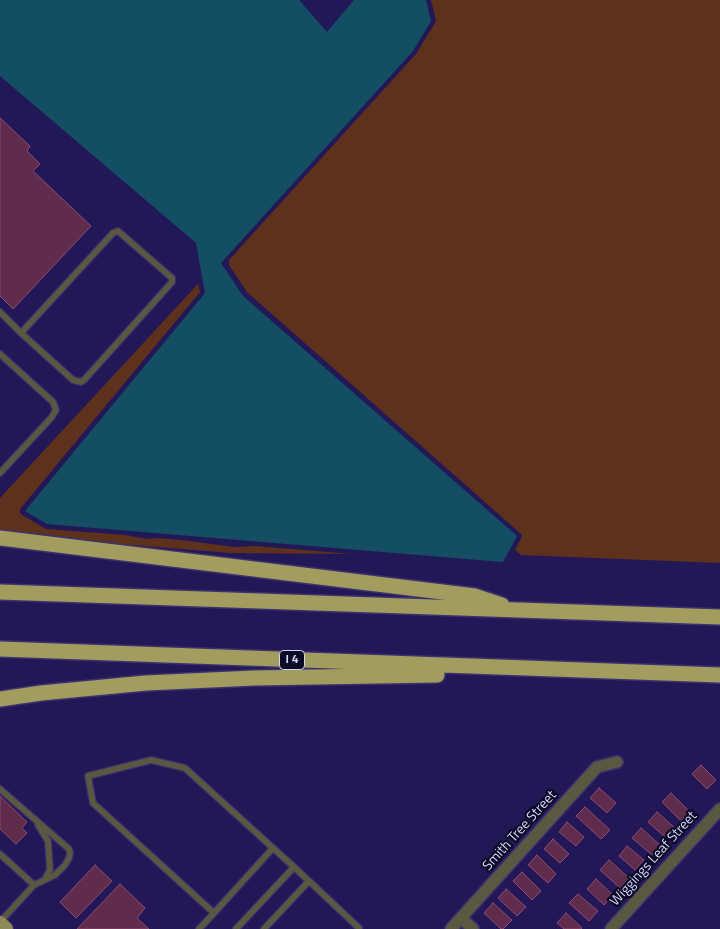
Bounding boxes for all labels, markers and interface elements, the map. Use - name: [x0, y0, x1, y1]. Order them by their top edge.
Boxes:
- road number: I 4: [280, 650, 304, 670]
- street label: Smith Tree Street: [480, 787, 560, 875]
- street label: Wiggings Leaf Street: [607, 808, 701, 910]

